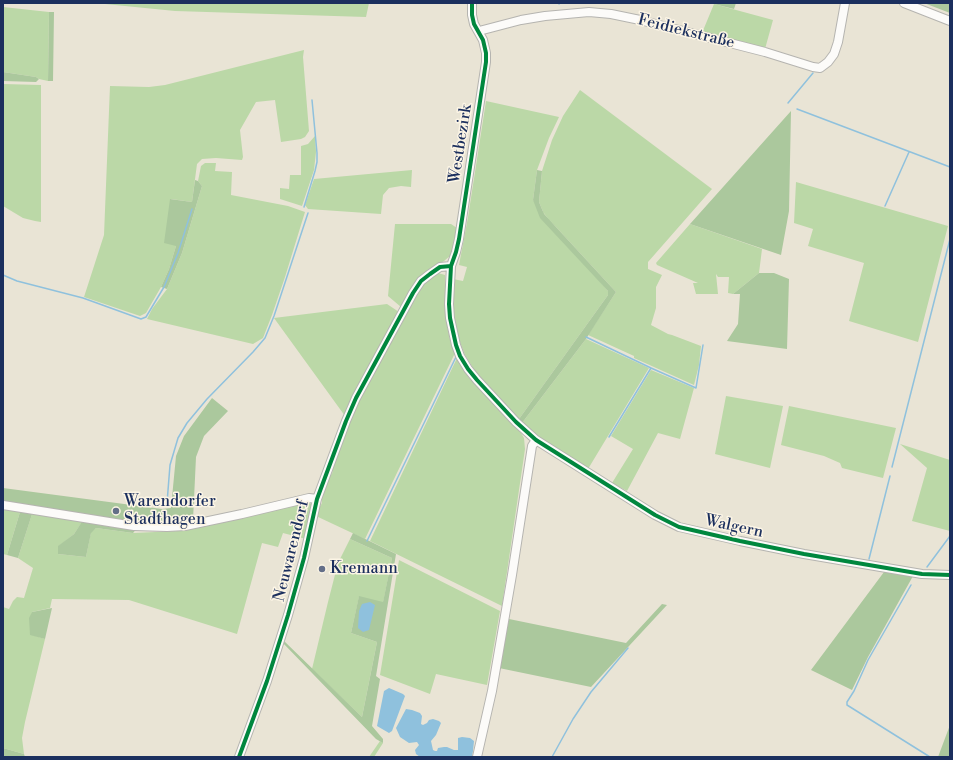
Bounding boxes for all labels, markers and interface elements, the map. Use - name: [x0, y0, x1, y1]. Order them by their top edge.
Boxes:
- street label: Feidiekstraße: [636, 11, 736, 53]
- street label: Westbezirk: [445, 103, 477, 185]
- place label: Warendorfer Stadthagen: [124, 492, 216, 530]
- street label: Neuwarendorf: [270, 498, 314, 604]
- marker: Warendorfer Stadthagen: [111, 506, 121, 516]
- street label: Walgern: [703, 511, 765, 543]
- place label: Kremann: [330, 559, 398, 579]
- marker: Kremann: [317, 564, 327, 574]

